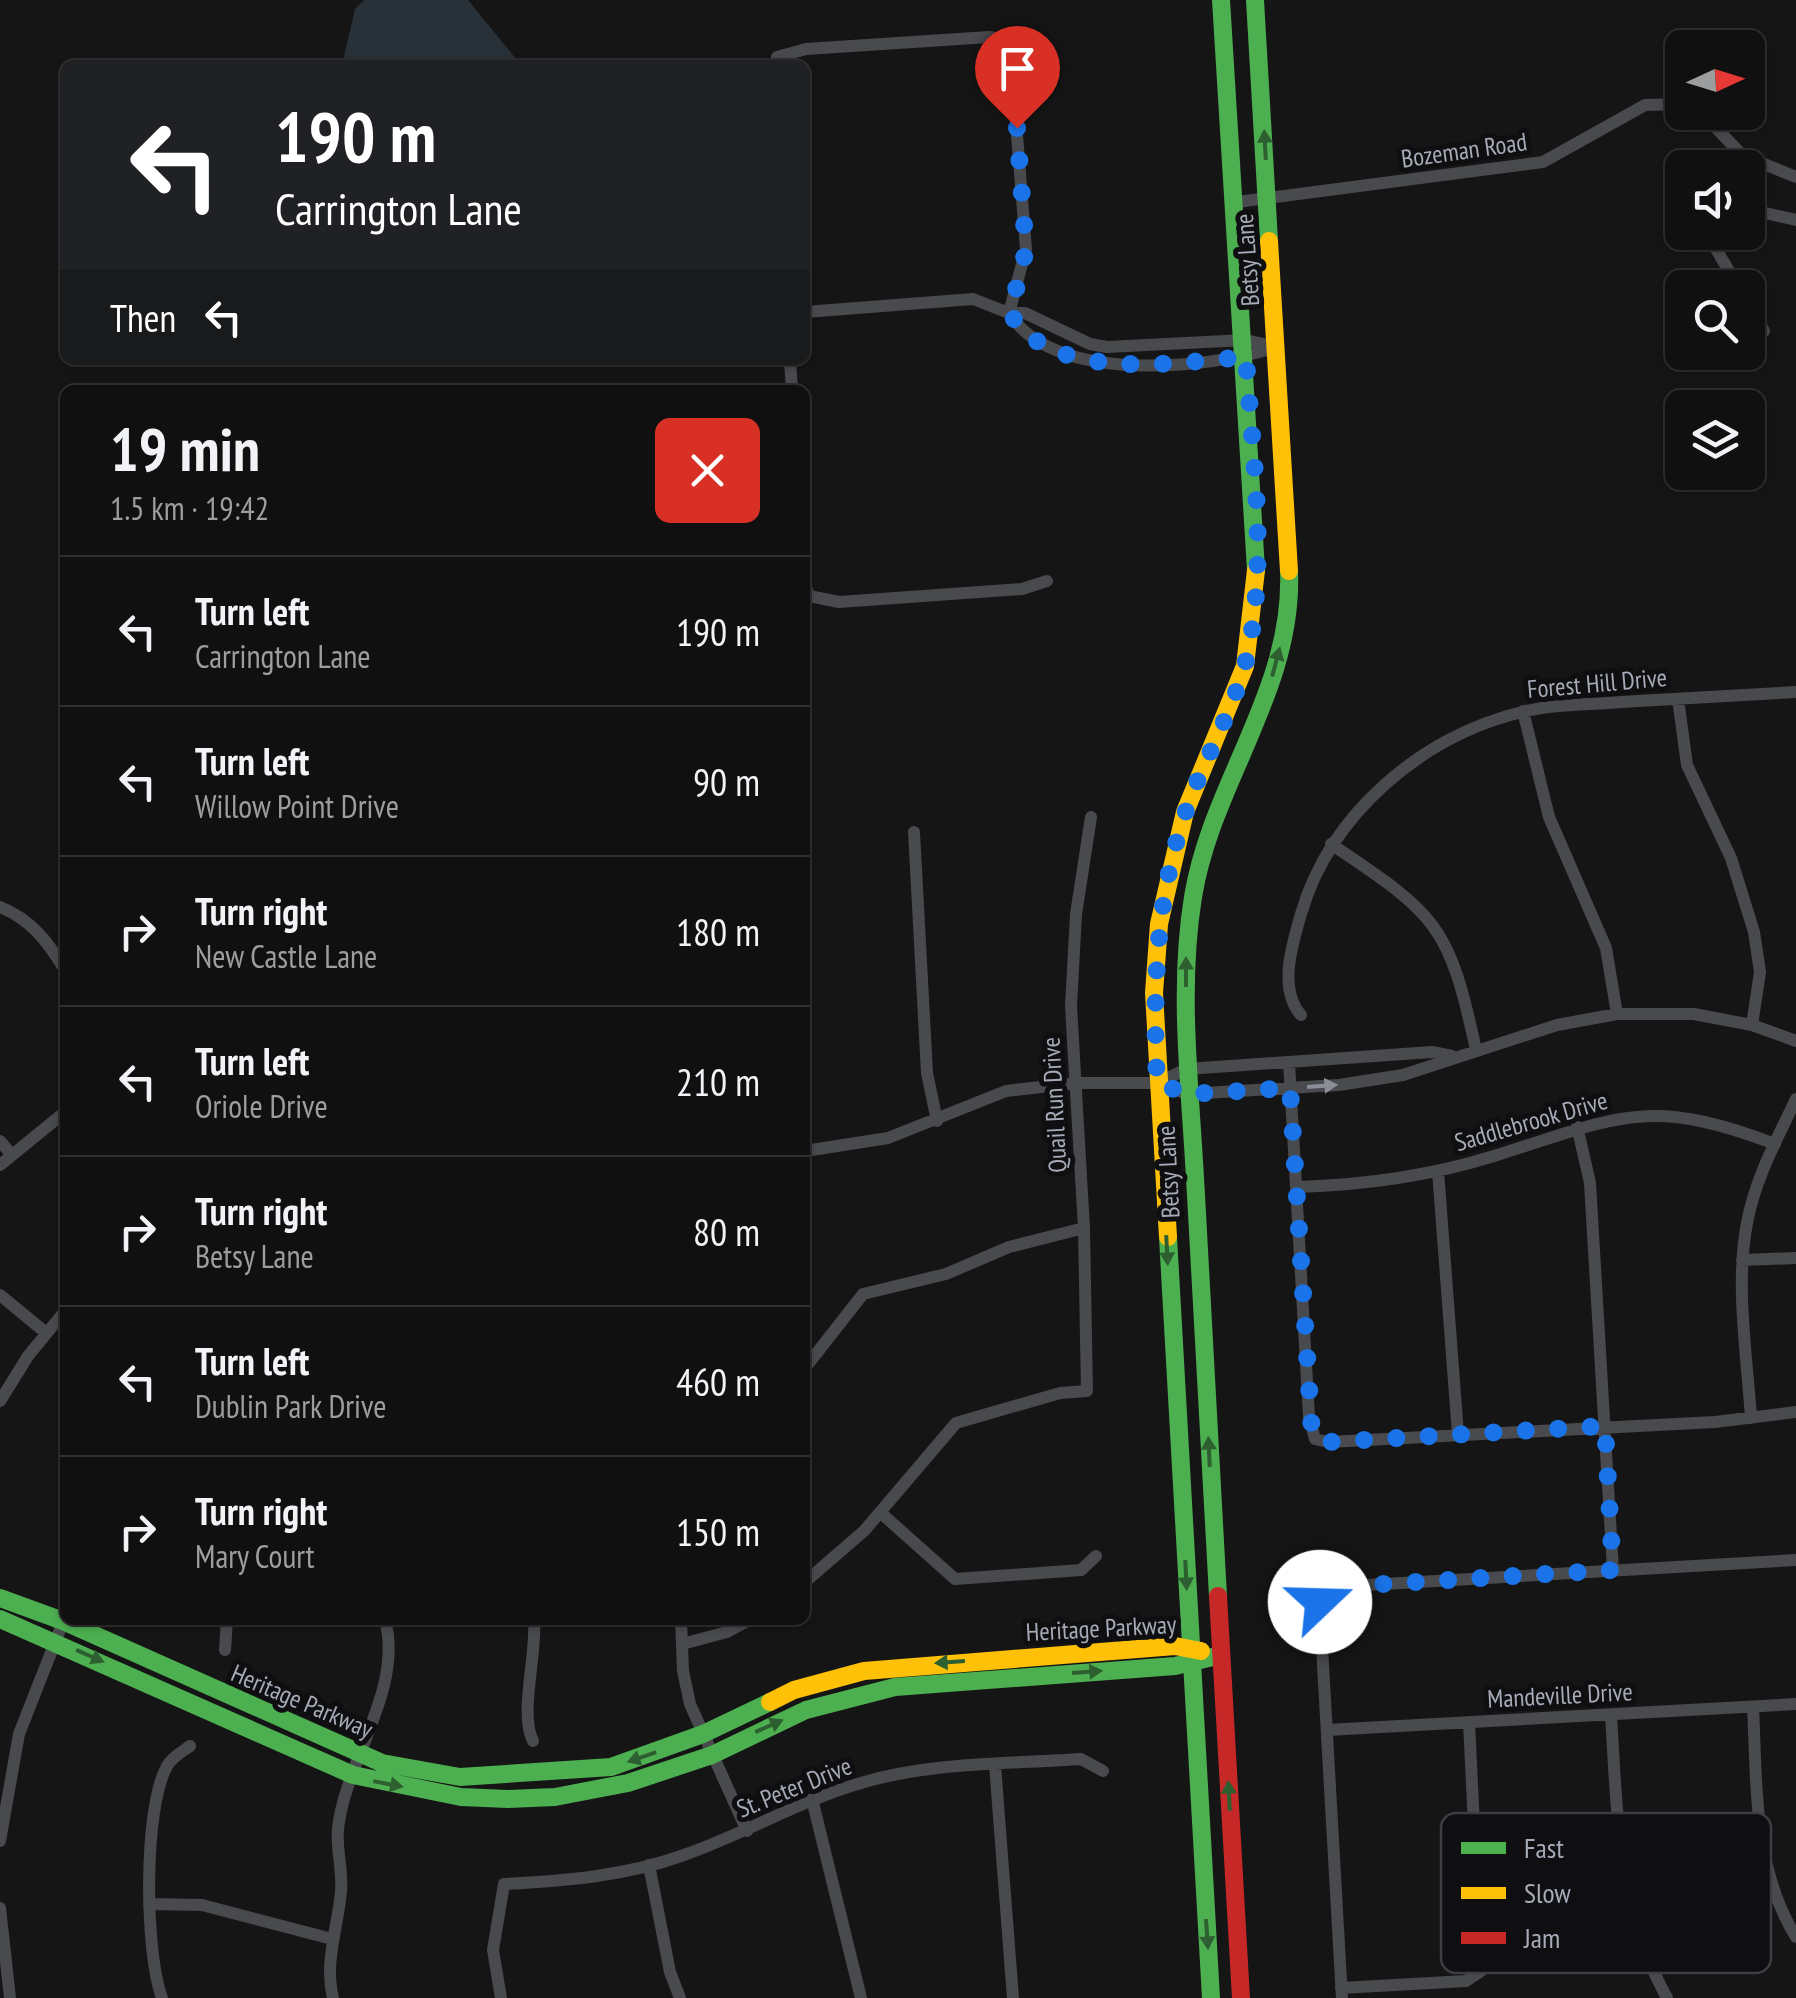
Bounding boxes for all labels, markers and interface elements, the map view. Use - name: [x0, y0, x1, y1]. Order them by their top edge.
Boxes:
- pin: [975, 26, 1060, 129]
- north arrow: [1665, 30, 1765, 130]
- map controls: [1665, 30, 1765, 490]
- icon: arrive: [990, 41, 1045, 96]
- text: 190 m: [275, 91, 436, 181]
- icon: left: [110, 100, 240, 230]
- street label: Bozeman Road: [1399, 125, 1529, 175]
- one-way arrow: [1257, 129, 1273, 161]
- button: sound: [1665, 150, 1765, 250]
- text: Carrington Lane: [275, 179, 522, 237]
- street label: Betsy Lane: [1228, 213, 1266, 307]
- button: search: [1665, 270, 1765, 370]
- icon: left: [196, 290, 251, 345]
- text: Then: [110, 293, 176, 342]
- button: layers: [1665, 390, 1765, 490]
- text: 19 min: [110, 410, 260, 488]
- button: close: [655, 418, 760, 523]
- text: 1.5 km · 19:42: [110, 487, 269, 529]
- text: Turn left: [195, 586, 309, 635]
- icon: left: [110, 604, 165, 659]
- text: 190 m: [676, 607, 760, 656]
- text: Carrington Lane: [195, 635, 371, 677]
- one-way arrow: [1269, 646, 1285, 677]
- street label: Forest Hill Drive: [1526, 661, 1668, 705]
- text: Turn left: [195, 736, 309, 785]
- icon: left: [110, 754, 165, 809]
- text: 90 m: [693, 757, 760, 806]
- text: Willow Point Drive: [195, 785, 399, 827]
- text: Turn right: [195, 886, 327, 935]
- icon: right: [110, 904, 165, 959]
- text: 180 m: [676, 907, 760, 956]
- text: New Castle Lane: [195, 935, 377, 977]
- one-way arrow: [1178, 955, 1194, 987]
- text: Turn left: [195, 1036, 309, 1085]
- street label: Quail Run Drive: [1034, 1036, 1074, 1174]
- icon: left: [110, 1054, 165, 1109]
- text: 210 m: [676, 1057, 760, 1106]
- one-way arrow: [1307, 1078, 1339, 1094]
- street label: Saddlebrook Drive: [1451, 1084, 1611, 1158]
- text: Oriole Drive: [195, 1085, 328, 1127]
- street label: Betsy Lane: [1150, 1125, 1186, 1219]
- text: Turn right: [195, 1186, 327, 1235]
- icon: right: [110, 1204, 165, 1259]
- text: 80 m: [693, 1207, 760, 1256]
- text: Betsy Lane: [195, 1235, 314, 1277]
- one-way arrow: [1159, 1235, 1175, 1267]
- text: Turn left: [195, 1336, 309, 1385]
- icon: left: [110, 1354, 165, 1409]
- text: 460 m: [676, 1357, 760, 1406]
- text: Dublin Park Drive: [195, 1385, 387, 1427]
- one-way arrow: [1201, 1436, 1217, 1468]
- text: Turn right: [195, 1486, 327, 1535]
- icon: right: [110, 1504, 165, 1559]
- text: 150 m: [676, 1507, 760, 1556]
- text: Mary Court: [195, 1535, 315, 1577]
- position arrow: [1268, 1550, 1372, 1654]
- one-way arrow: [1178, 1559, 1194, 1591]
- street label: Heritage Parkway: [1025, 1608, 1178, 1648]
- one-way arrow: [75, 1648, 105, 1664]
- one-way arrow: [934, 1654, 965, 1670]
- street label: Heritage Parkway: [226, 1657, 378, 1745]
- one-way arrow: [1072, 1664, 1104, 1680]
- street label: Mandeville Drive: [1487, 1675, 1633, 1715]
- one-way arrow: [754, 1718, 784, 1734]
- street label: St. Peter Drive: [732, 1749, 856, 1825]
- one-way arrow: [627, 1750, 657, 1765]
- one-way arrow: [373, 1776, 404, 1792]
- one-way arrow: [1221, 1780, 1237, 1812]
- legend: [1441, 1813, 1771, 1973]
- text: Fast: [1524, 1829, 1564, 1866]
- text: Slow: [1524, 1874, 1571, 1911]
- one-way arrow: [1199, 1918, 1215, 1950]
- text: Jam: [1523, 1919, 1560, 1956]

